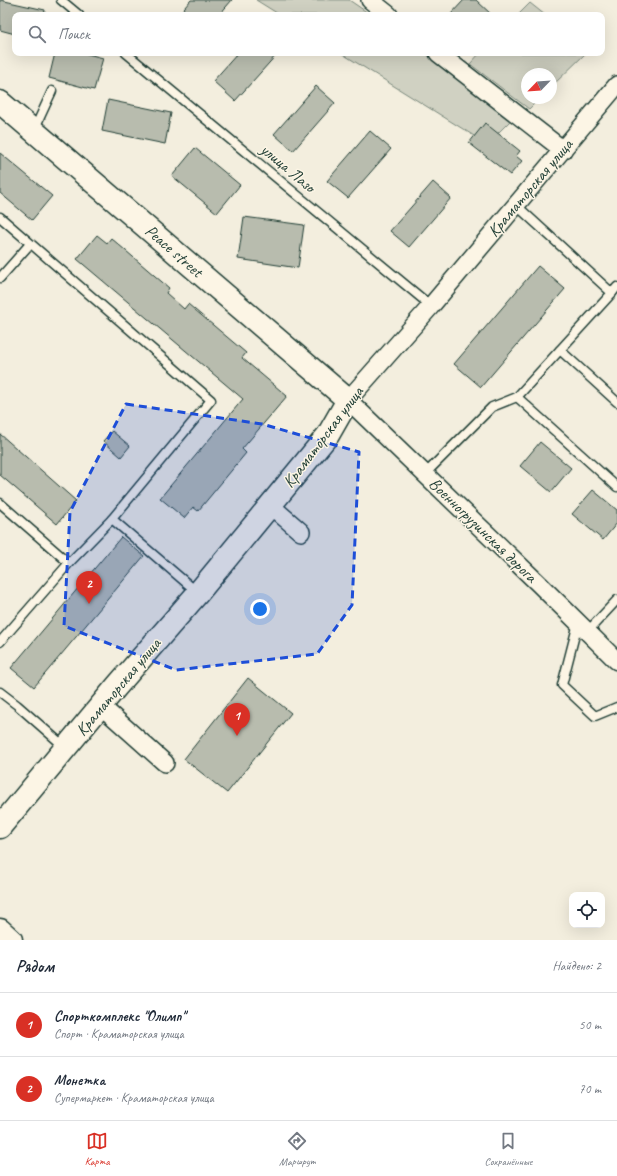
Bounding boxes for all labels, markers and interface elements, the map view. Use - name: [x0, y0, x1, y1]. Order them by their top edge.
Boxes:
- search box: [12, 12, 605, 56]
- icon: search: [26, 23, 48, 45]
- text: Поиск: [58, 25, 90, 44]
- north arrow: [521, 68, 557, 104]
- street label: Краматорская улица: [483, 134, 578, 241]
- street label: улица Лазо: [255, 138, 321, 198]
- street label: Peace street: [141, 220, 209, 283]
- street label: Краматорская улица: [278, 381, 369, 492]
- street label: Военногрузинская дорога: [424, 473, 543, 589]
- pin: 2: [76, 571, 102, 604]
- your location: [250, 599, 270, 619]
- street label: Краматорская улица: [71, 633, 166, 740]
- pin: 1: [224, 703, 250, 736]
- map controls: [569, 892, 605, 928]
- button: locate: [569, 892, 605, 928]
- text: Рядом: [16, 956, 54, 977]
- text: Найдено: 2: [553, 958, 601, 974]
- text: Спорткомплекс "Олимп": [54, 1007, 185, 1026]
- text: 1: [26, 1017, 32, 1033]
- text: 50 m: [579, 1017, 601, 1033]
- text: Спорт · Краматорская улица: [54, 1026, 184, 1042]
- text: Монетка: [54, 1071, 105, 1090]
- text: 2: [26, 1081, 32, 1097]
- text: 70 m: [579, 1081, 601, 1097]
- text: Супермаркет · Краматорская улица: [54, 1090, 214, 1106]
- tab: Карта: [85, 1130, 110, 1168]
- tab: Маршрут: [279, 1130, 315, 1168]
- tab: Сохранённые: [485, 1130, 532, 1168]

